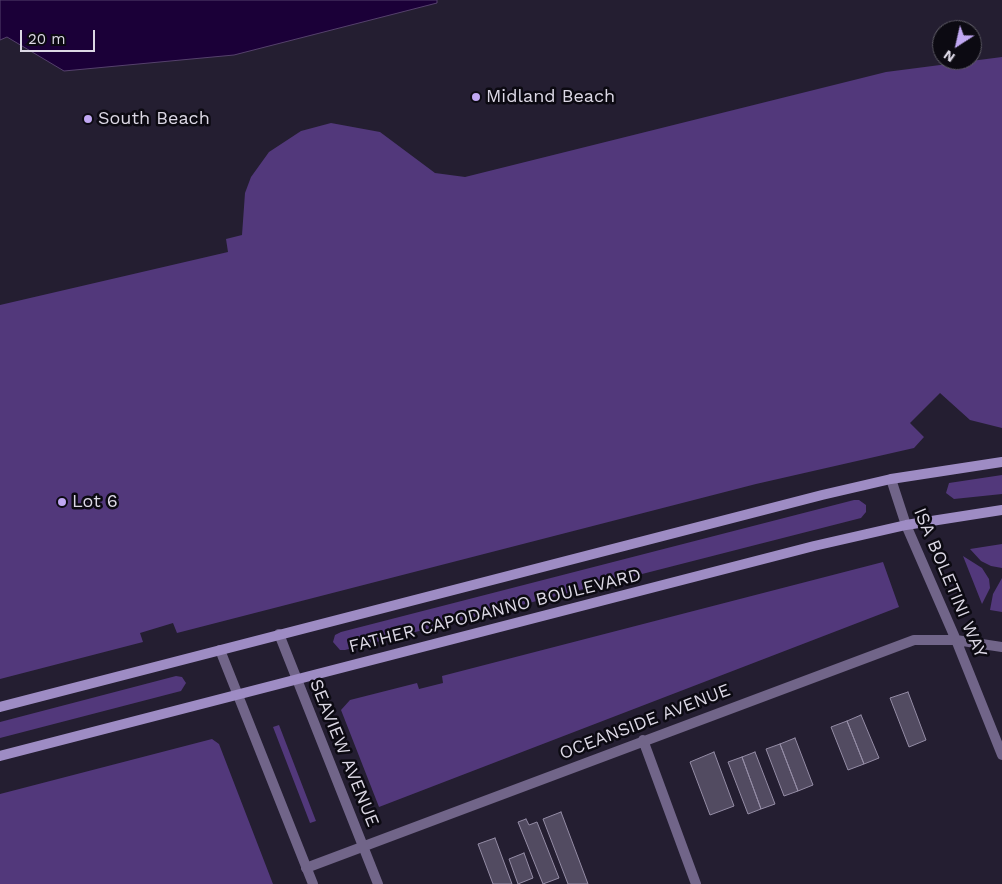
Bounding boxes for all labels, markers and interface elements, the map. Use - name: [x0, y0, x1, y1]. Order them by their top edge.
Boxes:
- scale bar: [22, 20, 98, 52]
- north arrow: [932, 20, 982, 70]
- text: 20 m: [28, 30, 66, 48]
- text: N: [940, 47, 958, 66]
- place label: Midland Beach: [486, 86, 615, 108]
- marker: Midland Beach: [470, 91, 482, 103]
- place label: South Beach: [98, 108, 210, 130]
- marker: South Beach: [82, 113, 94, 125]
- place label: Lot 6: [72, 491, 118, 513]
- marker: Lot 6: [56, 496, 68, 508]
- street label: ISA BOLETINI WAY: [909, 505, 991, 661]
- street label: FATHER CAPODANNO BOULEVARD: [347, 564, 643, 658]
- street label: SEAVIEW AVENUE: [305, 676, 383, 830]
- street label: OCEANSIDE AVENUE: [557, 679, 733, 765]

